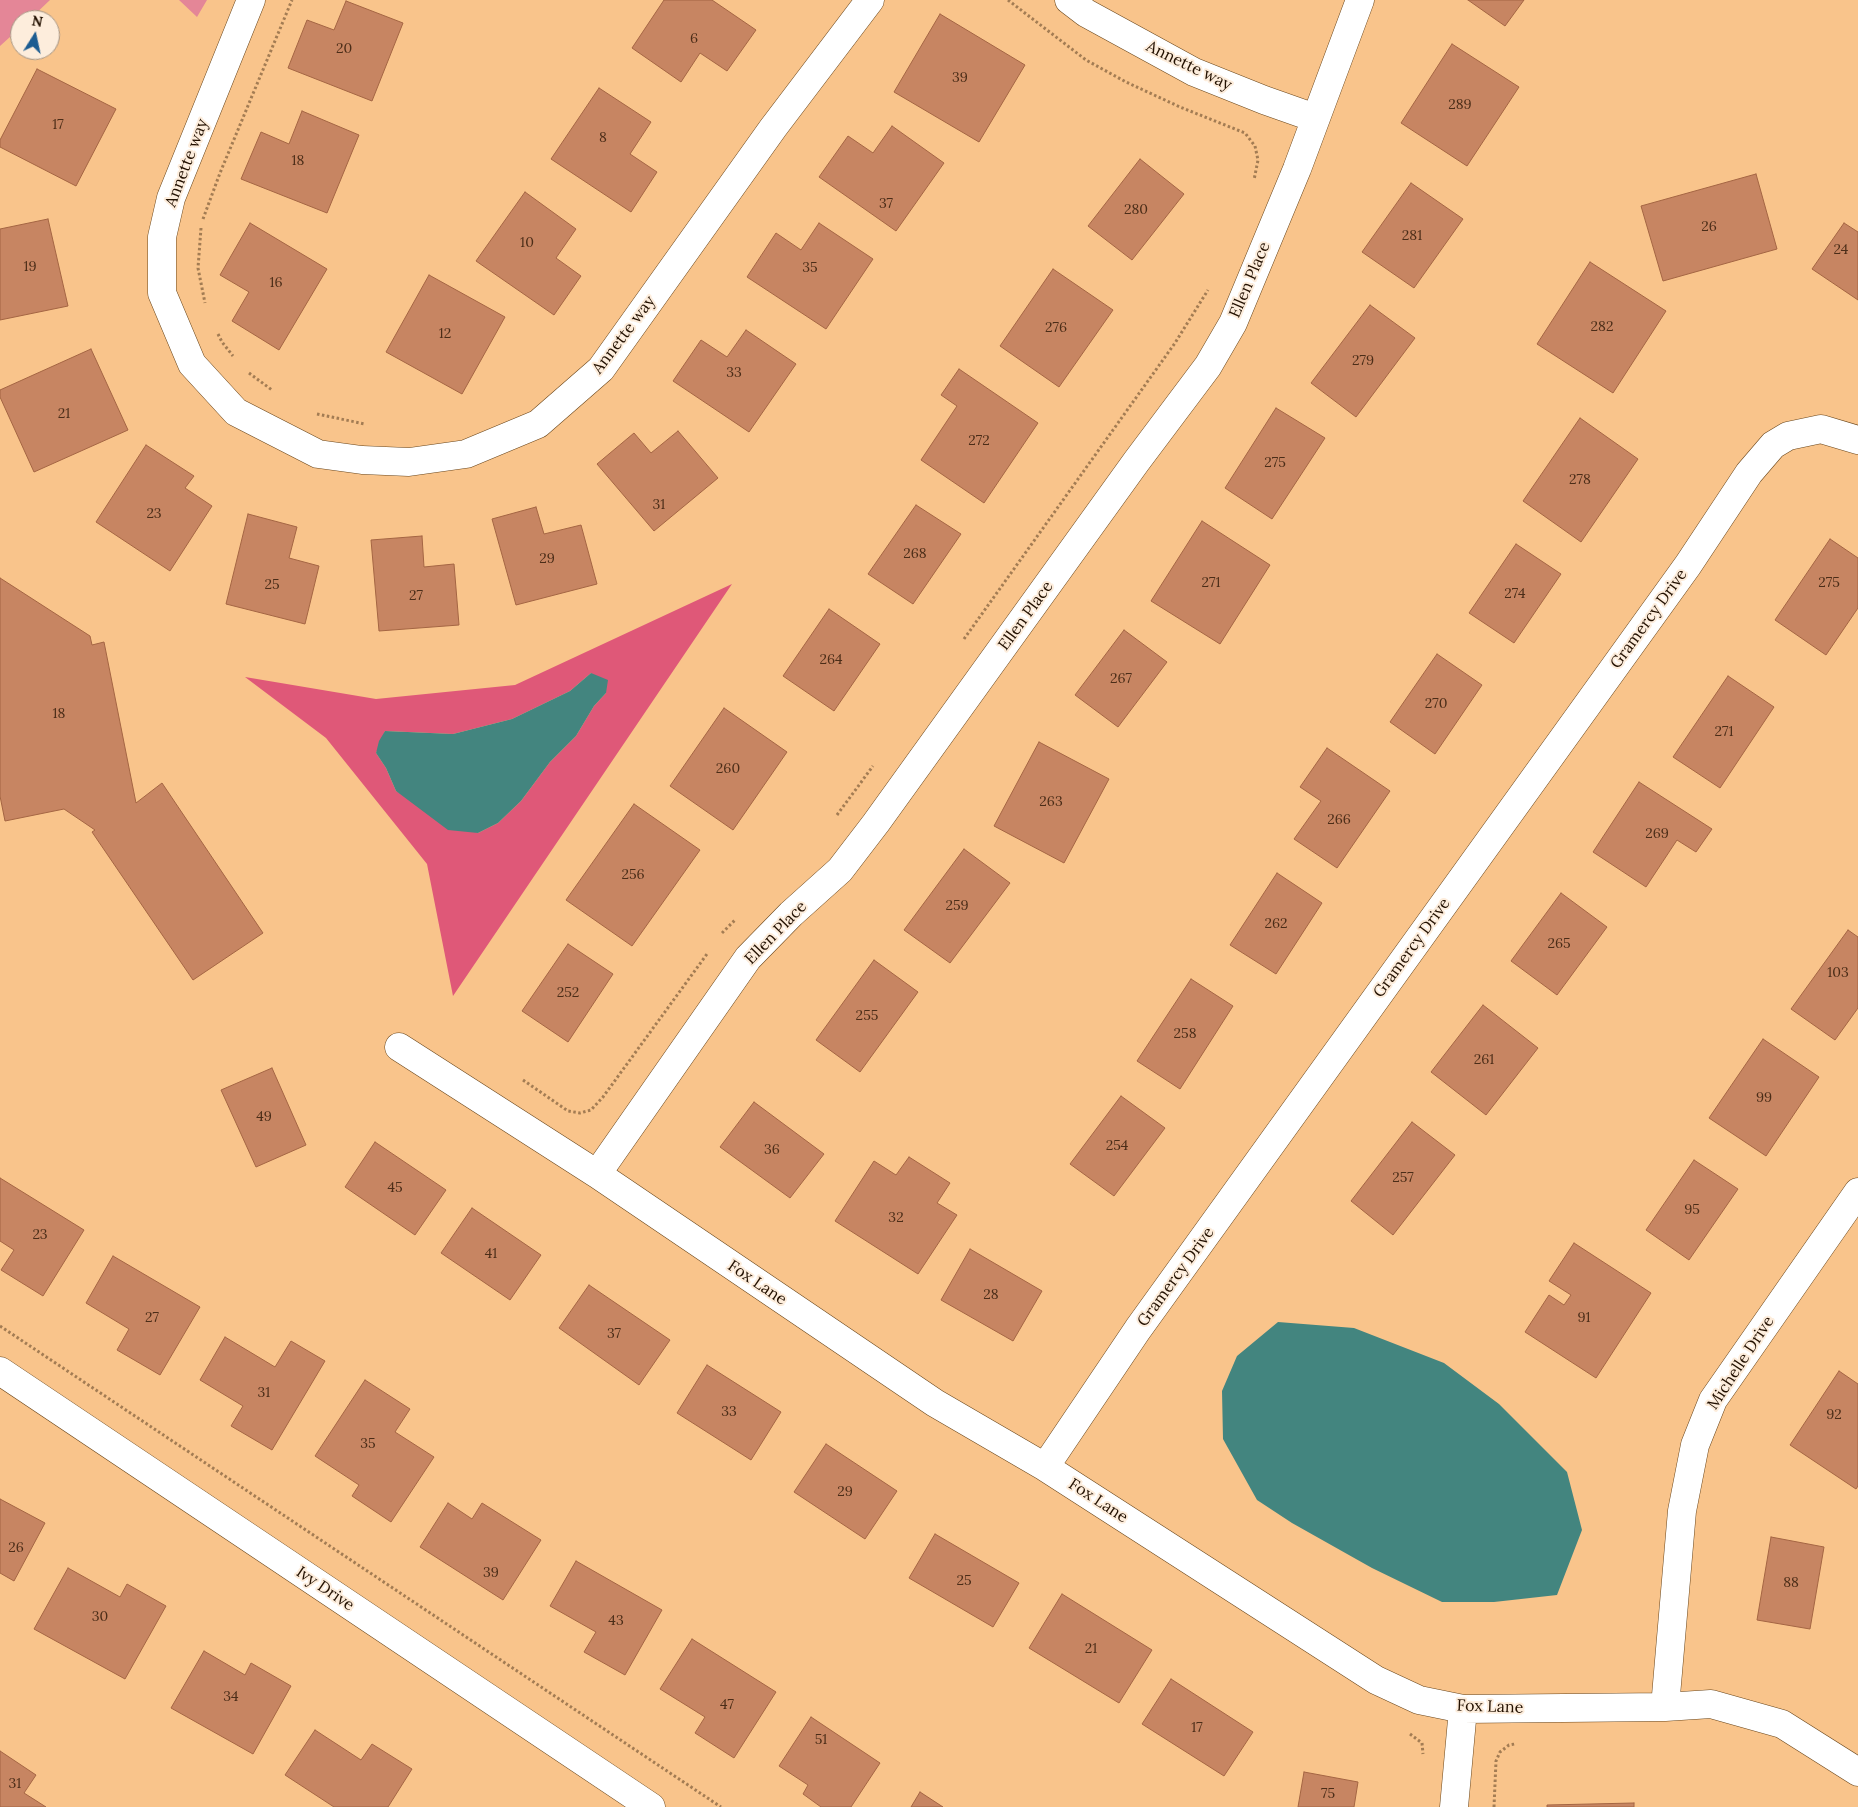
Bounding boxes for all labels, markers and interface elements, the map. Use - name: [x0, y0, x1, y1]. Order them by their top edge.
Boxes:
- north arrow: [10, 10, 60, 60]
- text: N: [31, 11, 44, 31]
- house number: 6: [690, 31, 698, 47]
- street label: Annette way: [1143, 37, 1235, 95]
- house number: 20: [336, 41, 352, 57]
- house number: 39: [952, 70, 968, 86]
- house number: 289: [1448, 97, 1472, 113]
- street label: Annette way: [161, 116, 213, 210]
- house number: 17: [52, 117, 64, 133]
- house number: 8: [599, 130, 607, 146]
- house number: 18: [292, 153, 304, 169]
- house number: 37: [879, 196, 893, 212]
- house number: 280: [1124, 202, 1148, 218]
- house number: 26: [1701, 219, 1717, 235]
- house number: 281: [1402, 228, 1422, 244]
- house number: 10: [520, 235, 534, 251]
- street label: Ellen Place: [1225, 239, 1275, 321]
- house number: 24: [1834, 242, 1848, 258]
- house number: 19: [23, 259, 37, 275]
- house number: 35: [802, 260, 818, 276]
- house number: 16: [269, 275, 283, 291]
- street label: Annette way: [588, 292, 660, 378]
- house number: 282: [1591, 319, 1613, 335]
- house number: 276: [1045, 320, 1067, 336]
- house number: 12: [439, 326, 451, 342]
- house number: 279: [1352, 353, 1374, 369]
- house number: 33: [726, 365, 742, 381]
- house number: 21: [58, 406, 70, 422]
- house number: 272: [968, 433, 990, 449]
- house number: 275: [1264, 455, 1286, 471]
- house number: 278: [1569, 472, 1591, 488]
- house number: 31: [653, 497, 665, 513]
- house number: 23: [146, 506, 162, 522]
- house number: 268: [903, 546, 927, 562]
- house number: 29: [539, 551, 555, 567]
- street label: Gramercy Drive: [1607, 566, 1691, 672]
- house number: 271: [1201, 575, 1221, 591]
- house number: 275: [1818, 575, 1840, 591]
- house number: 25: [264, 577, 280, 593]
- street label: Ellen Place: [995, 578, 1057, 654]
- house number: 274: [1504, 586, 1526, 602]
- house number: 27: [409, 588, 423, 604]
- house number: 264: [819, 652, 843, 668]
- house number: 267: [1110, 671, 1132, 687]
- house number: 270: [1425, 696, 1447, 712]
- house number: 18: [53, 706, 65, 722]
- house number: 271: [1714, 724, 1734, 740]
- house number: 260: [716, 761, 740, 777]
- house number: 263: [1039, 794, 1063, 810]
- house number: 266: [1327, 812, 1351, 828]
- house number: 269: [1645, 826, 1669, 842]
- house number: 256: [621, 867, 645, 883]
- street label: Gramercy Drive: [1370, 895, 1454, 1001]
- street label: Ellen Place: [741, 897, 811, 969]
- house number: 259: [945, 898, 969, 914]
- house number: 262: [1264, 916, 1288, 932]
- house number: 265: [1547, 936, 1571, 952]
- house number: 103: [1827, 965, 1849, 981]
- house number: 252: [557, 985, 579, 1001]
- house number: 255: [856, 1008, 878, 1024]
- house number: 258: [1173, 1026, 1197, 1042]
- house number: 261: [1474, 1052, 1494, 1068]
- house number: 99: [1756, 1090, 1772, 1106]
- house number: 49: [256, 1109, 272, 1125]
- house number: 254: [1106, 1138, 1128, 1154]
- house number: 36: [764, 1142, 780, 1158]
- house number: 257: [1392, 1170, 1414, 1186]
- house number: 45: [387, 1180, 403, 1196]
- house number: 95: [1684, 1202, 1700, 1218]
- house number: 32: [888, 1210, 904, 1226]
- street label: Gramercy Drive: [1134, 1224, 1218, 1330]
- house number: 23: [32, 1227, 48, 1243]
- house number: 41: [485, 1246, 497, 1262]
- street label: Fox Lane: [724, 1256, 790, 1310]
- house number: 28: [983, 1287, 999, 1303]
- house number: 27: [145, 1310, 159, 1326]
- house number: 91: [1577, 1310, 1591, 1326]
- street label: Michelle Drive: [1704, 1313, 1778, 1413]
- house number: 37: [607, 1326, 621, 1342]
- house number: 31: [258, 1385, 270, 1401]
- house number: 33: [721, 1404, 737, 1420]
- house number: 92: [1826, 1407, 1842, 1423]
- house number: 35: [360, 1436, 376, 1452]
- street label: Fox Lane: [1065, 1475, 1131, 1527]
- house number: 29: [837, 1484, 853, 1500]
- house number: 26: [8, 1540, 24, 1556]
- street label: Ivy Drive: [292, 1563, 358, 1615]
- house number: 39: [483, 1565, 499, 1581]
- house number: 25: [956, 1573, 972, 1589]
- house number: 88: [1783, 1575, 1799, 1591]
- house number: 30: [92, 1609, 108, 1625]
- house number: 43: [608, 1613, 624, 1629]
- house number: 21: [1085, 1641, 1097, 1657]
- house number: 34: [223, 1689, 239, 1705]
- street label: Fox Lane: [1456, 1696, 1524, 1718]
- house number: 47: [720, 1697, 734, 1713]
- house number: 17: [1191, 1720, 1203, 1736]
- house number: 51: [815, 1732, 827, 1748]
- house number: 31: [9, 1776, 21, 1792]
- house number: 75: [1321, 1786, 1335, 1802]

